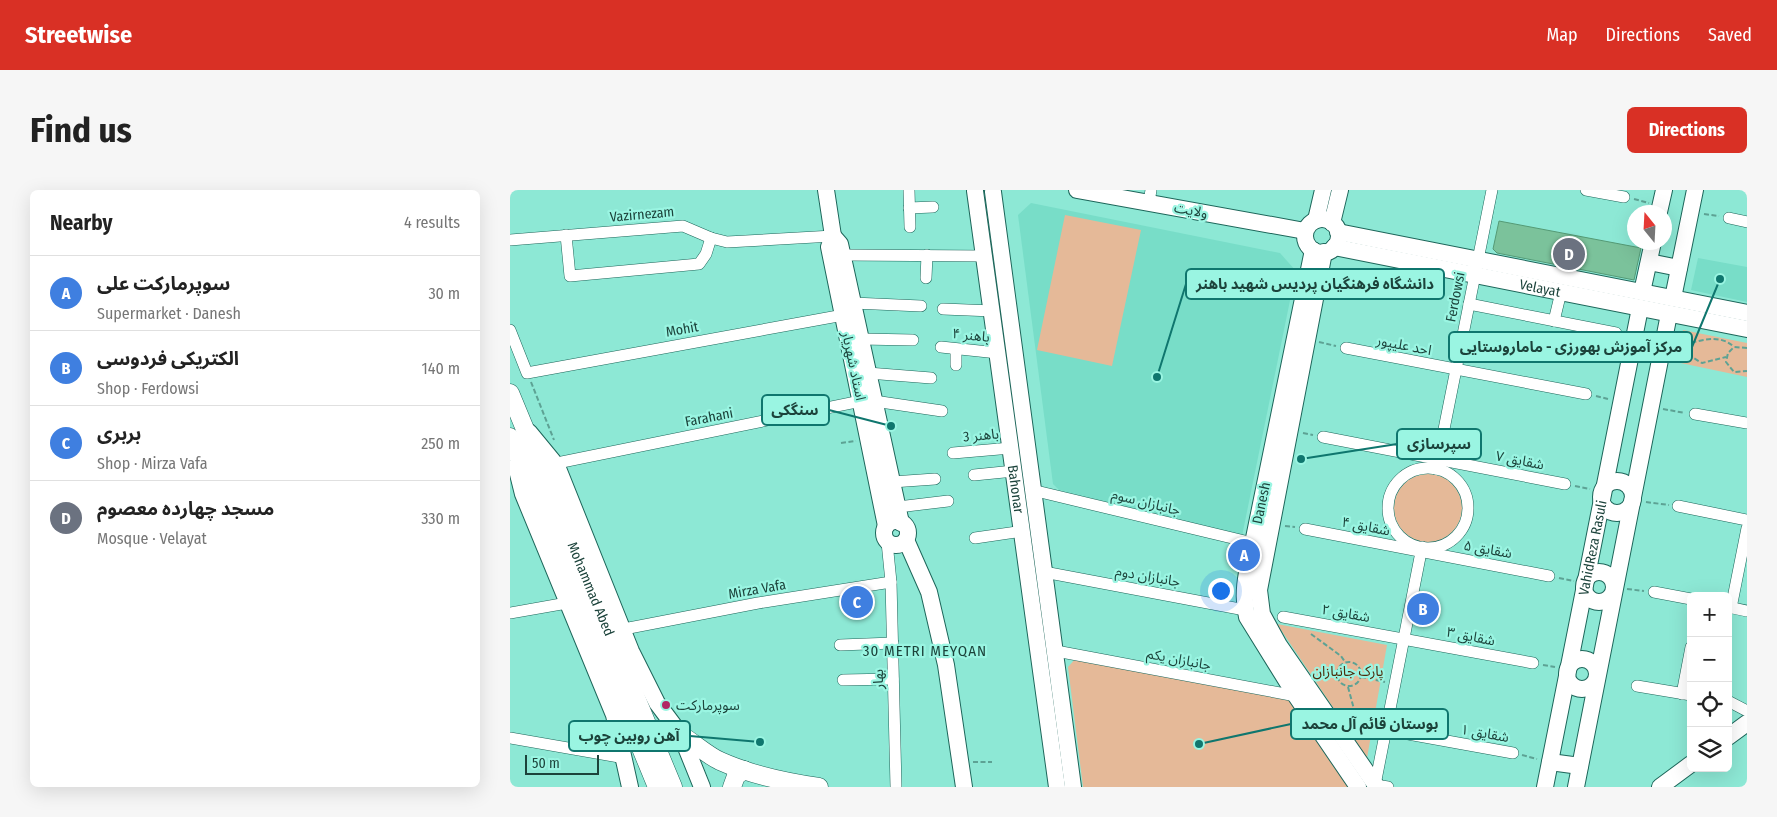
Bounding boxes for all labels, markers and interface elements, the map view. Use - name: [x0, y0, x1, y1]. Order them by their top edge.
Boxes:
- text: Streetwise: [25, 21, 132, 49]
- text: Map: [1546, 24, 1578, 46]
- text: Directions: [1606, 24, 1680, 46]
- text: Saved: [1708, 24, 1752, 46]
- button: Directions: [1627, 107, 1747, 153]
- text: Find us: [30, 109, 132, 151]
- street label: ولایت: [1173, 199, 1209, 222]
- street label: Vazirnezam: [609, 203, 675, 226]
- north arrow: [1627, 205, 1672, 250]
- text: Nearby: [50, 210, 112, 236]
- text: 4 results: [404, 213, 460, 232]
- pin: D: [1553, 235, 1585, 273]
- callout: دانشگاه فرهنگیان پردیس شهید باهنر: [1186, 269, 1444, 299]
- street label: Ferdowsi: [1442, 271, 1469, 324]
- text: سوپرمارکت علی: [97, 272, 230, 295]
- text: دانشگاه فرهنگیان پردیس شهید باهنر: [1195, 275, 1434, 294]
- street label: Velayat: [1518, 276, 1562, 301]
- text: A: [62, 284, 70, 303]
- text: 30 m: [428, 284, 460, 303]
- text: Supermarket · Danesh: [97, 304, 241, 323]
- street label: Mohit: [664, 318, 700, 341]
- street label: باهنر ۴: [951, 325, 991, 346]
- street label: استاد شهریار: [838, 329, 869, 402]
- street label: احد علیپور: [1374, 332, 1433, 360]
- callout: مرکز آموزش بهورزی - ماماروستایی: [1449, 332, 1692, 362]
- text: مرکز آموزش بهورزی - ماماروستایی: [1460, 338, 1682, 356]
- text: الکتریکی فردوسی: [97, 347, 239, 370]
- text: B: [62, 359, 70, 378]
- text: 140 m: [422, 359, 460, 378]
- text: Shop · Ferdowsi: [97, 379, 199, 398]
- callout: سنگکی: [762, 395, 829, 425]
- text: سنگکی: [771, 401, 819, 419]
- street label: Farahani: [684, 405, 735, 430]
- text: بربری: [97, 422, 141, 445]
- street label: باهنر 3: [962, 425, 1000, 446]
- callout: سپرسازی: [1397, 429, 1481, 459]
- text: C: [62, 434, 70, 453]
- text: 250 m: [421, 434, 460, 453]
- text: سپرسازی: [1407, 435, 1471, 454]
- street label: شقایق ۷: [1494, 447, 1545, 474]
- text: Shop · Mirza Vafa: [97, 454, 208, 473]
- street label: Bahonar: [1004, 464, 1027, 515]
- street label: Danesh: [1249, 481, 1274, 526]
- street label: جانبازان سوم: [1109, 486, 1182, 521]
- text: مسجد چهارده معصوم: [97, 497, 274, 520]
- street label: VahidReza Rasuli: [1575, 499, 1611, 597]
- text: D: [61, 509, 71, 528]
- text: 330 m: [421, 509, 460, 528]
- street label: شقایق ۴: [1340, 513, 1391, 540]
- text: Mosque · Velayat: [97, 529, 207, 548]
- pin: A: [1228, 536, 1260, 574]
- street label: شقایق ۵: [1462, 537, 1513, 563]
- street label: Mohammad Abed: [564, 540, 618, 639]
- street label: جانبازان دوم: [1114, 562, 1182, 593]
- street label: Mirza Vafa: [727, 576, 787, 603]
- your location: [1208, 578, 1234, 604]
- pin: C: [841, 583, 873, 621]
- pin: B: [1407, 590, 1439, 628]
- map controls: [1687, 592, 1732, 772]
- button: +: [1687, 592, 1732, 637]
- street label: شقایق ۲: [1320, 601, 1371, 627]
- street label: شقایق ۳: [1445, 623, 1496, 650]
- button: −: [1687, 637, 1732, 682]
- district label: 30 METRI MEYQAN: [863, 642, 987, 660]
- street label: جانبازان یکم: [1145, 645, 1212, 676]
- park label: پارک جانبازان: [1312, 663, 1384, 681]
- street label: بهار: [870, 669, 887, 690]
- button: locate: [1687, 682, 1732, 727]
- place label: سوپرمارکت: [676, 697, 740, 715]
- marker: سوپرمارکت: [660, 699, 672, 711]
- callout: بوستان قائم آل محمد: [1291, 709, 1448, 739]
- text: بوستان قائم آل محمد: [1302, 715, 1438, 735]
- callout: آهن روبین چوب: [569, 721, 690, 751]
- street label: شقایق ۱: [1459, 721, 1510, 747]
- text: آهن روبین چوب: [578, 727, 681, 746]
- button: layers: [1687, 727, 1732, 772]
- scale bar: [525, 752, 599, 775]
- text: 50 m: [532, 755, 560, 772]

